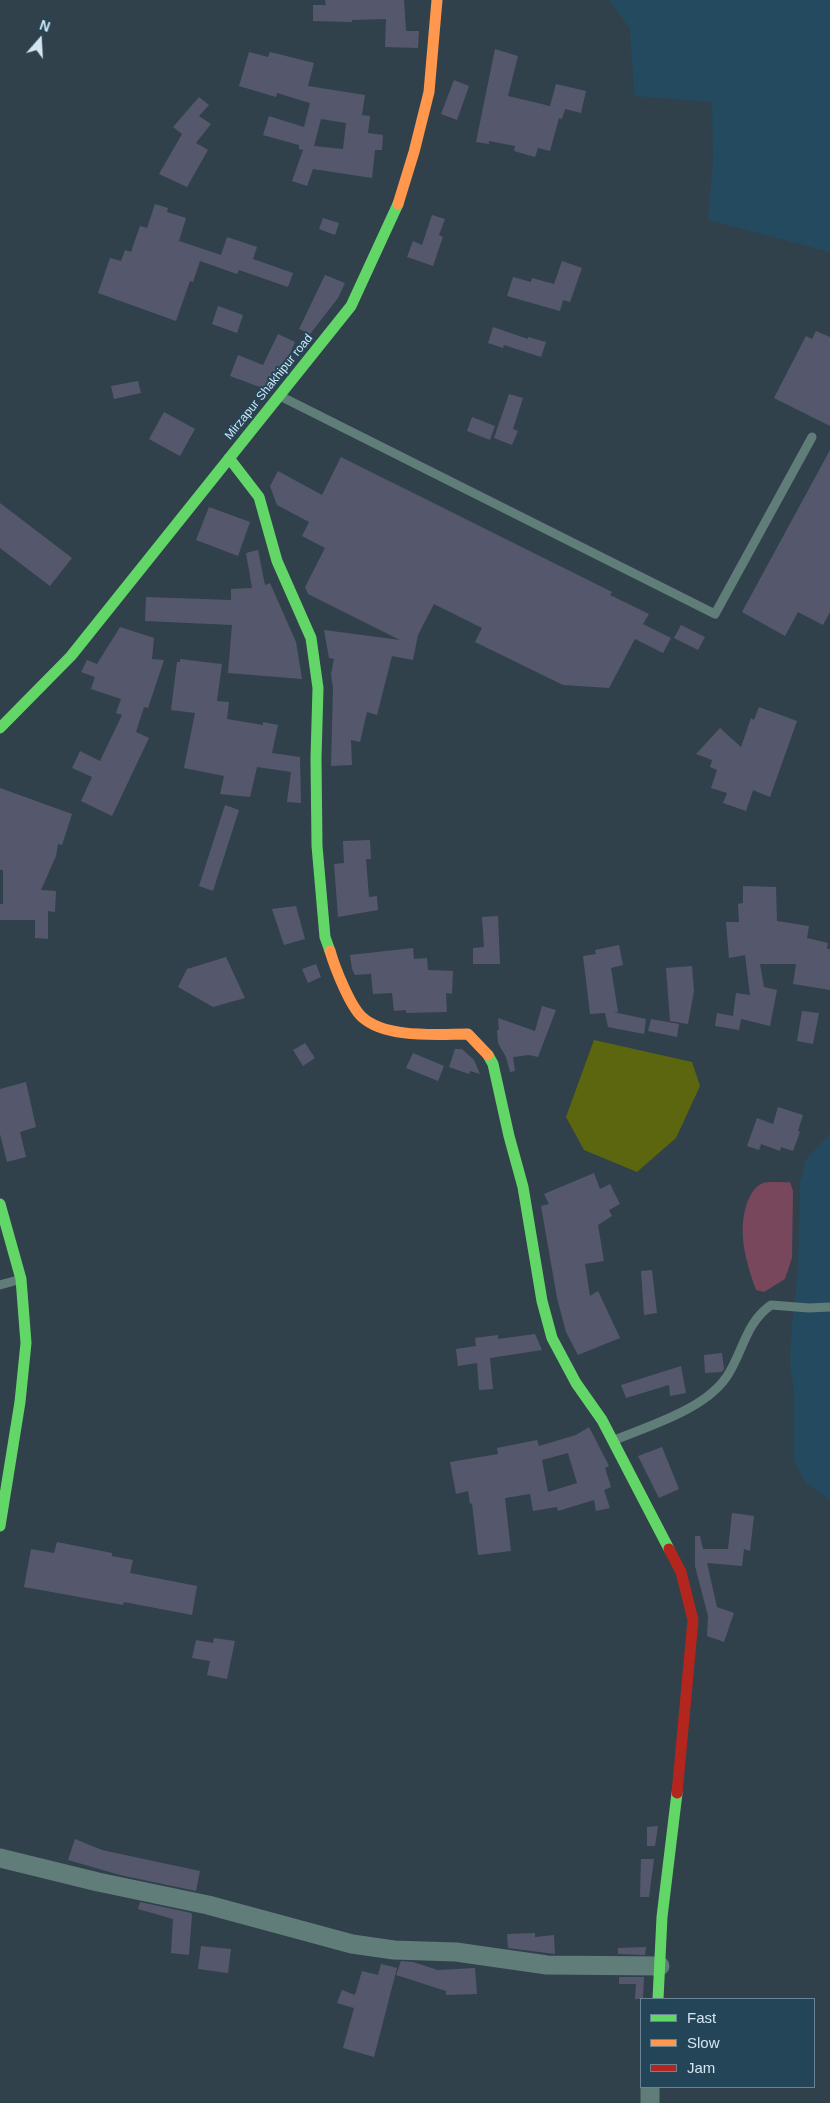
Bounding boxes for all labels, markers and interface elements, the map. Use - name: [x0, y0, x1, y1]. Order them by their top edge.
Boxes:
- north arrow: [15, 15, 65, 65]
- text: N: [37, 17, 52, 35]
- street label: Mirzapur Shakhipur road: [222, 331, 316, 443]
- legend: [640, 1998, 815, 2088]
- text: Fast: [687, 2009, 716, 2026]
- text: Slow: [687, 2034, 720, 2051]
- text: Jam: [687, 2059, 715, 2076]

